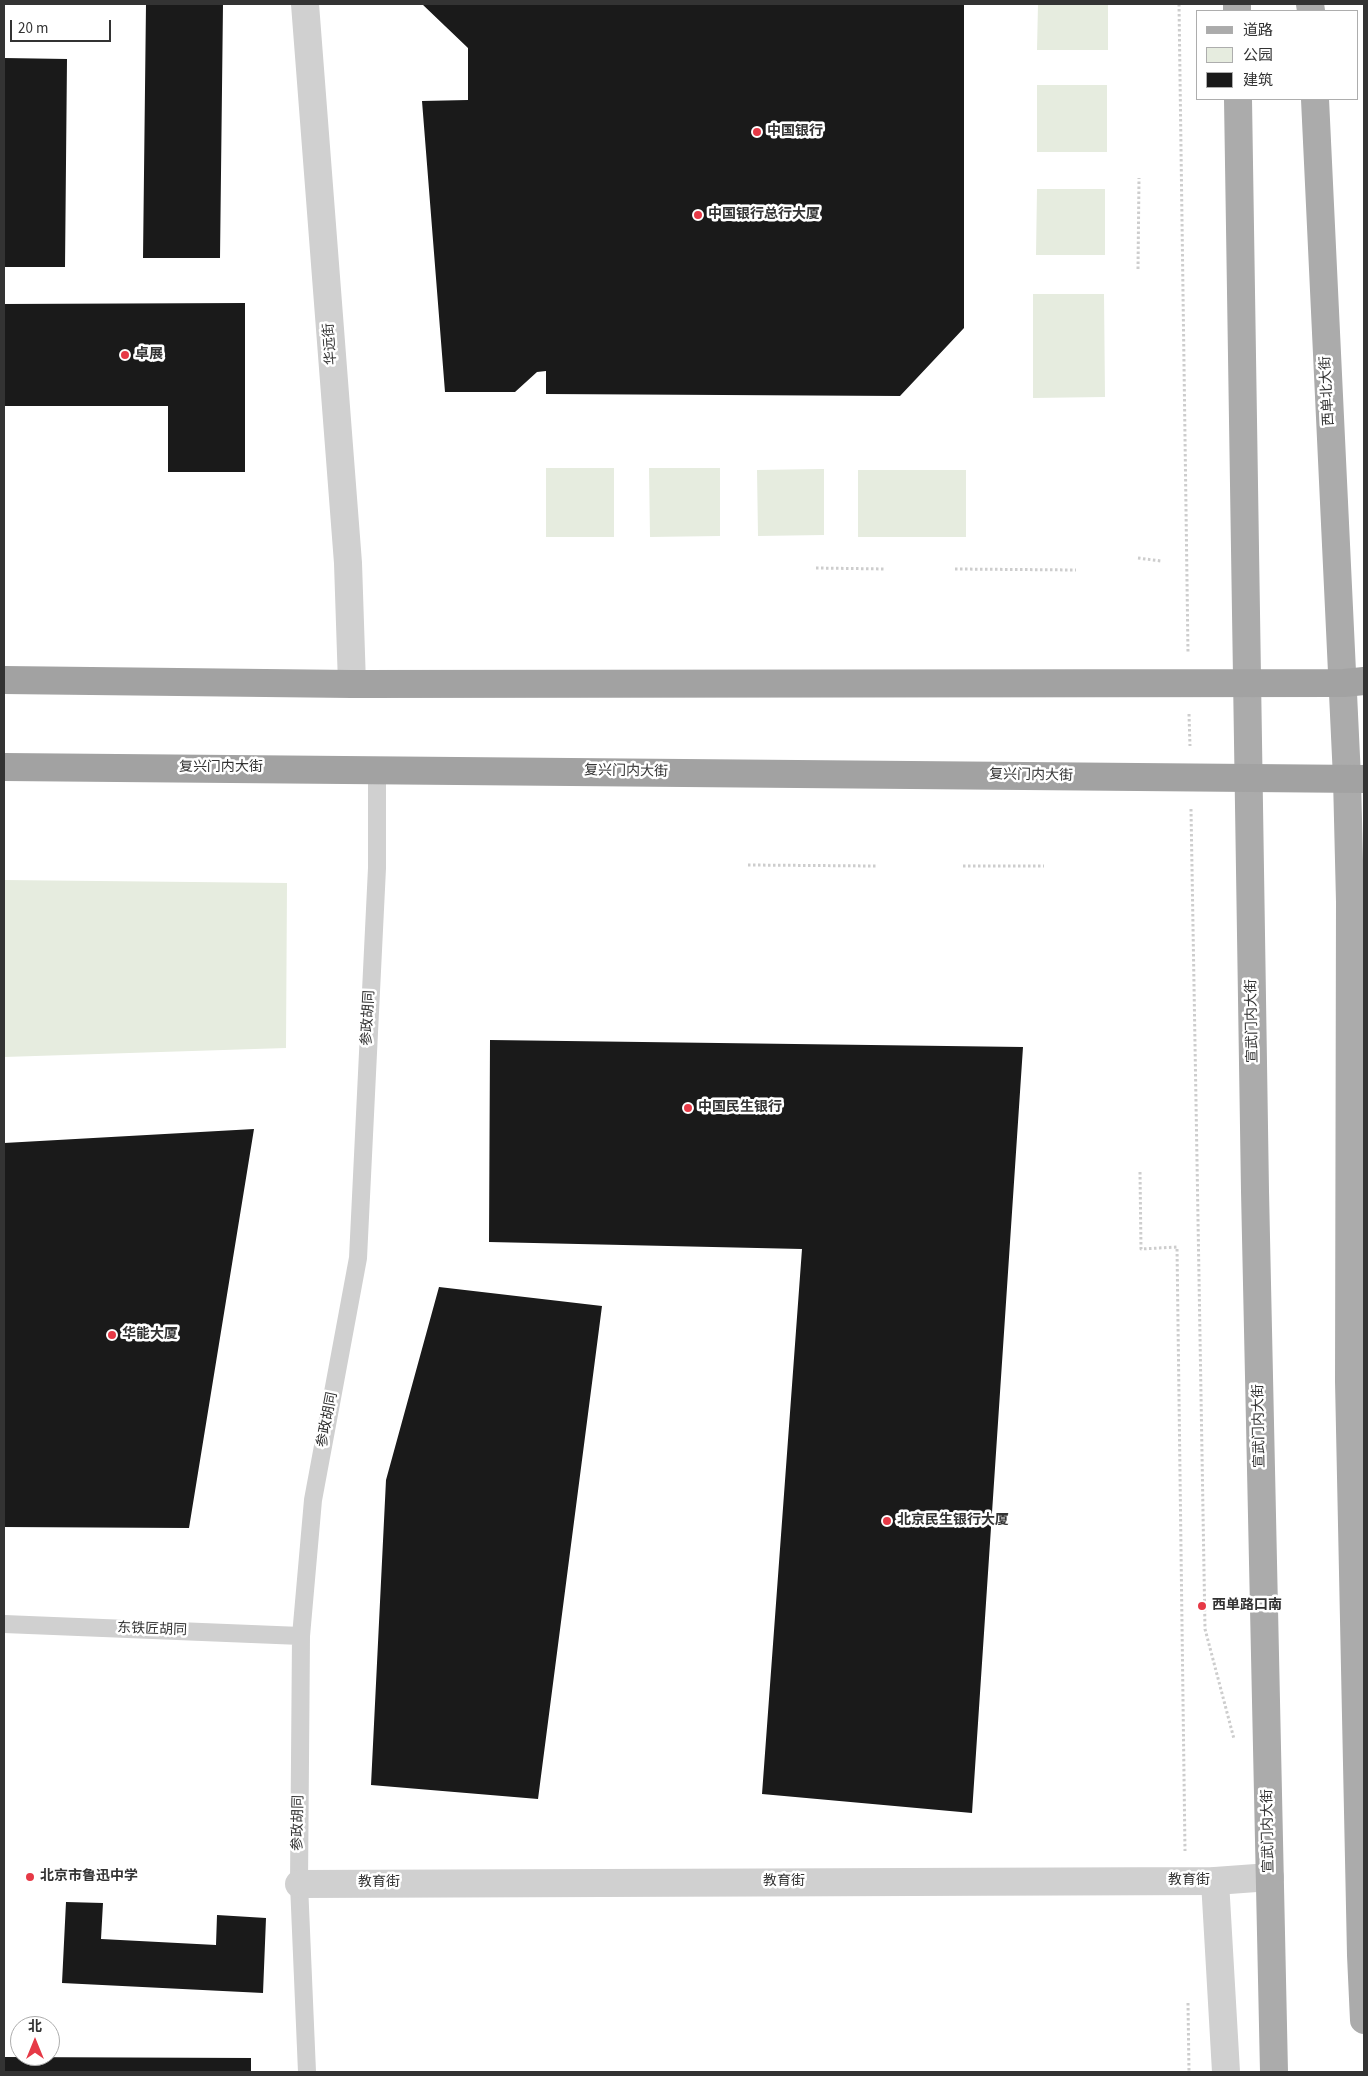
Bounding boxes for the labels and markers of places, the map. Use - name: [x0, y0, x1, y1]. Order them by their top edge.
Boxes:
- place label: 中国银行: [767, 124, 823, 140]
- marker: 中国银行: [751, 126, 763, 138]
- place label: 中国银行总行大厦: [708, 207, 820, 223]
- marker: 中国银行总行大厦: [692, 209, 704, 221]
- place label: 卓展: [135, 347, 163, 363]
- marker: 卓展: [119, 349, 131, 361]
- place label: 中国民生银行: [698, 1100, 782, 1116]
- marker: 中国民生银行: [682, 1102, 694, 1114]
- place label: 华能大厦: [122, 1327, 178, 1343]
- marker: 华能大厦: [106, 1329, 118, 1341]
- place label: 北京民生银行大厦: [897, 1513, 1009, 1529]
- marker: 北京民生银行大厦: [881, 1515, 893, 1527]
- place label: 西单路口南: [1212, 1598, 1282, 1614]
- marker: 西单路口南: [1196, 1600, 1208, 1612]
- place label: 北京市鲁迅中学: [40, 1869, 138, 1885]
- marker: 北京市鲁迅中学: [24, 1871, 36, 1883]

